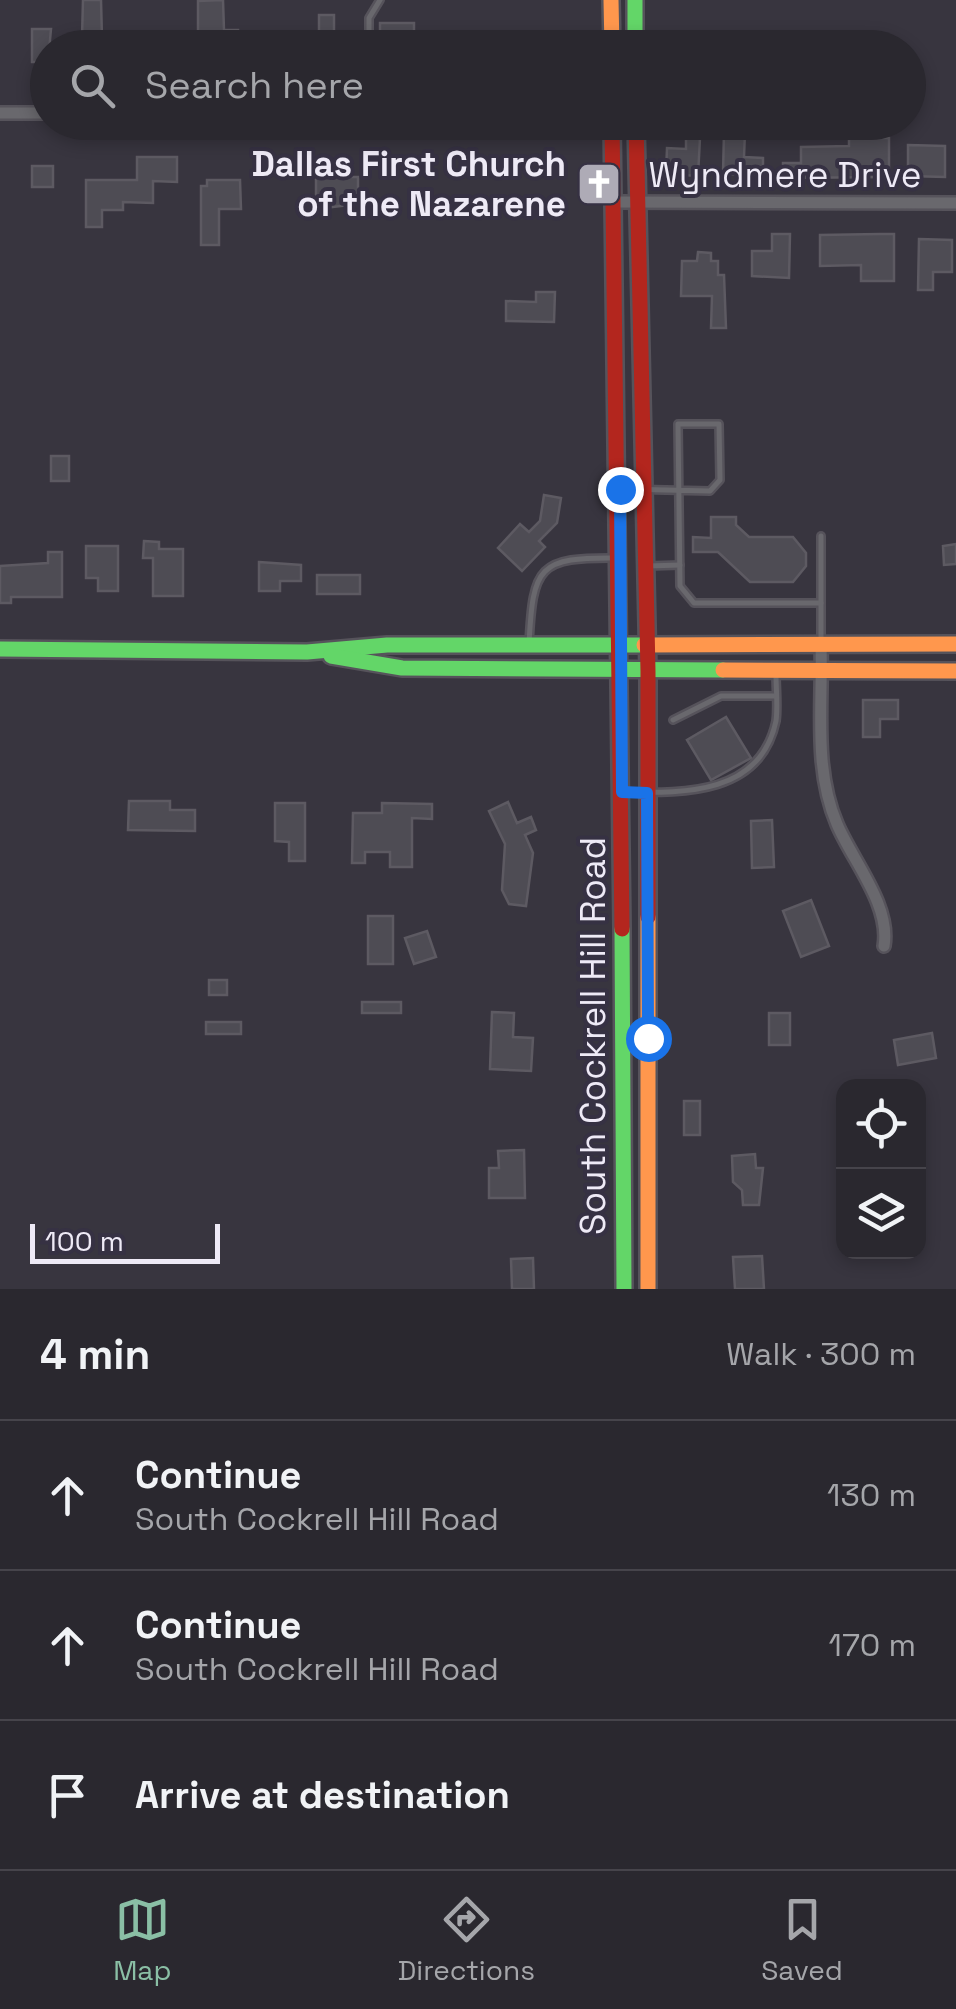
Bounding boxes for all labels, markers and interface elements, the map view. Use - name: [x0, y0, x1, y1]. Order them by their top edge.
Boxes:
- search box: [30, 30, 926, 140]
- icon: search: [65, 58, 120, 113]
- text: Search here: [145, 61, 364, 109]
- place label: Dallas First Church of the Nazarene: [252, 142, 566, 226]
- street label: Wyndmere Drive: [649, 153, 921, 197]
- church icon: Dallas First Church of the Nazarene: [576, 161, 622, 207]
- route end: [598, 467, 644, 513]
- street label: South Cockrell Hill Road: [571, 837, 615, 1235]
- route start: [626, 1016, 672, 1062]
- map controls: [836, 1079, 926, 1259]
- button: locate: [836, 1079, 926, 1169]
- button: layers: [836, 1169, 926, 1259]
- scale bar: [30, 1219, 220, 1264]
- text: 100 m: [45, 1223, 124, 1259]
- text: 4 min: [40, 1328, 150, 1381]
- text: Walk · 300 m: [726, 1334, 916, 1374]
- text: Continue: [135, 1451, 301, 1499]
- icon: ahead: [40, 1468, 95, 1523]
- text: 130 m: [827, 1475, 916, 1515]
- text: South Cockrell Hill Road: [135, 1499, 499, 1539]
- text: Continue: [135, 1601, 301, 1649]
- icon: ahead: [40, 1618, 95, 1673]
- text: 170 m: [829, 1625, 916, 1665]
- text: South Cockrell Hill Road: [135, 1649, 499, 1689]
- icon: arrive: [40, 1768, 95, 1823]
- text: Arrive at destination: [135, 1771, 510, 1819]
- tab: Map: [113, 1892, 171, 1988]
- tab: Directions: [398, 1892, 535, 1988]
- tab: Saved: [761, 1892, 843, 1988]

